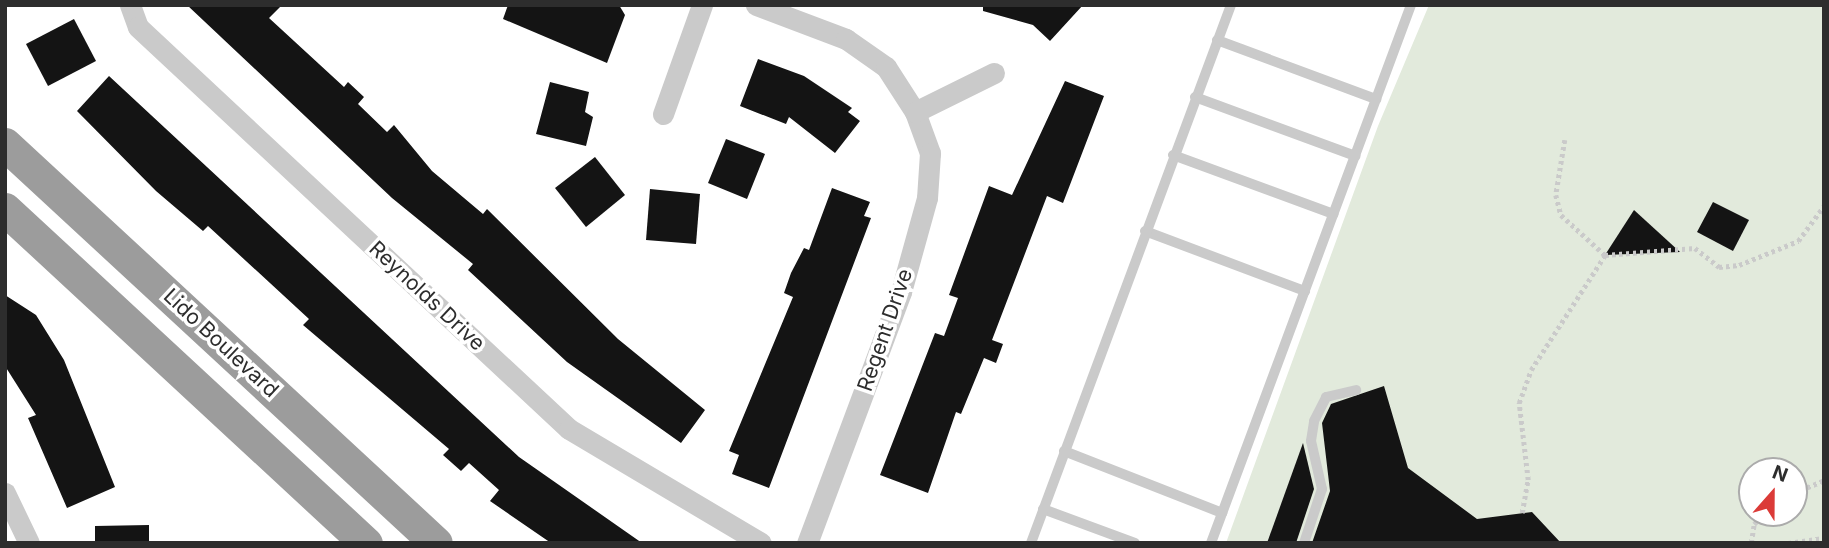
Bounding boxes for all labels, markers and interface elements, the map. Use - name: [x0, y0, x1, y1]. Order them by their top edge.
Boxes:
- street label: Reynolds Drive: [364, 236, 490, 356]
- street label: Regent Drive: [852, 265, 918, 395]
- street label: Lido Boulevard: [158, 283, 284, 403]
- north arrow: [1738, 457, 1808, 527]
- text: N: [1769, 460, 1791, 487]

